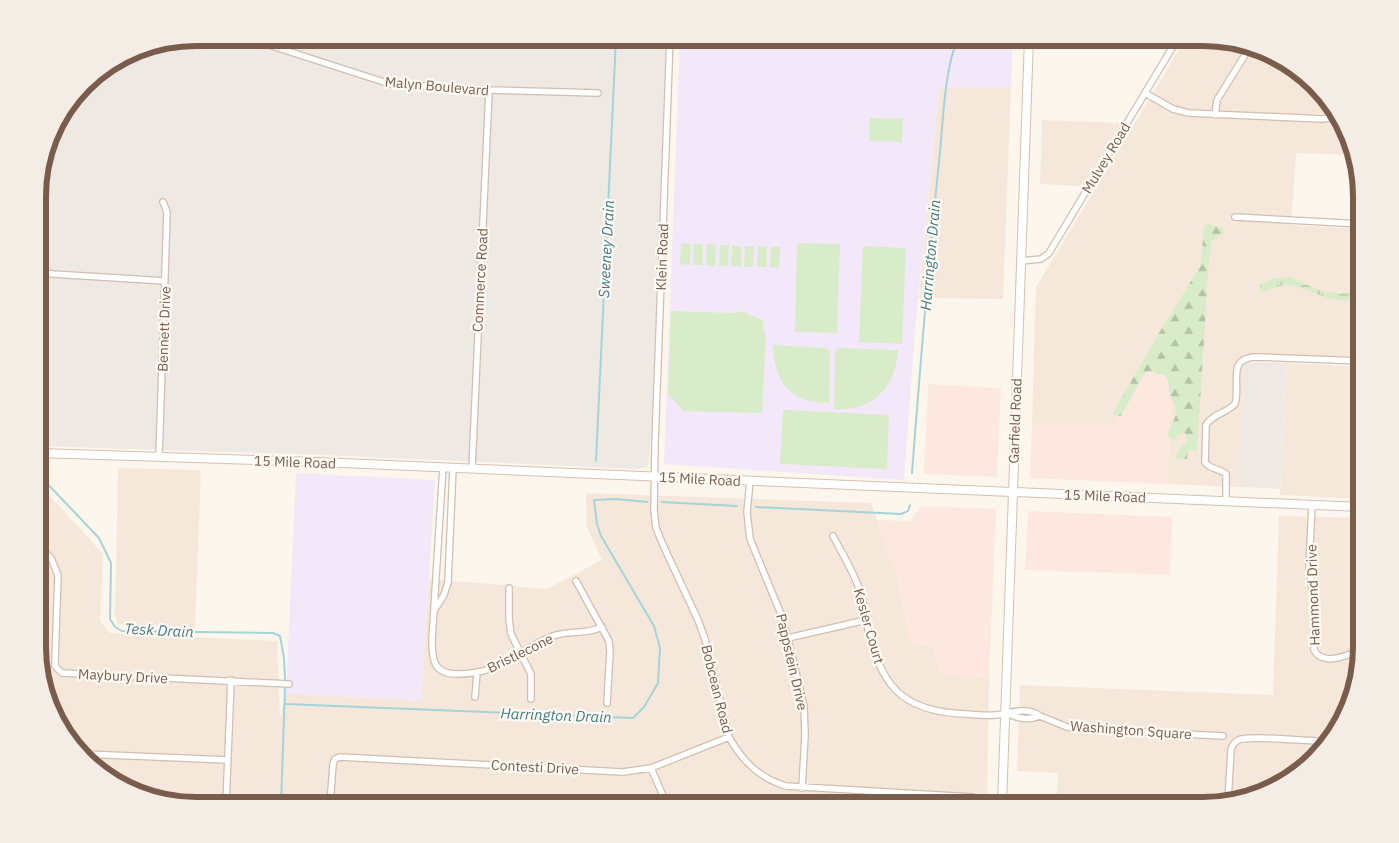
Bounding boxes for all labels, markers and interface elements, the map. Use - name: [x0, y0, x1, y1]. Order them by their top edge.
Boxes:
- street label: Malyn Boulevard: [384, 72, 490, 100]
- street label: Mulvey Road: [1078, 119, 1134, 197]
- water label: Harrington Drain: [916, 199, 944, 311]
- water label: Sweeney Drain: [594, 200, 618, 298]
- street label: Klein Road: [652, 223, 672, 291]
- street label: Commerce Road: [468, 228, 492, 332]
- street label: Bennett Drive: [154, 285, 175, 372]
- street label: Garfield Road: [1005, 378, 1025, 464]
- street label: 15 Mile Road: [254, 452, 336, 472]
- street label: 15 Mile Road: [659, 468, 741, 490]
- street label: 15 Mile Road: [1064, 486, 1146, 506]
- street label: Hammond Drive: [1302, 544, 1324, 646]
- street label: Kesler Court: [850, 586, 888, 666]
- street label: Pappstein Drive: [772, 612, 812, 712]
- water label: Tesk Drain: [124, 619, 194, 641]
- street label: Bristlecone: [484, 629, 556, 677]
- street label: Bobcean Road: [697, 643, 737, 735]
- street label: Maybury Drive: [78, 665, 169, 687]
- water label: Harrington Drain: [500, 704, 612, 726]
- street label: Washington Square: [1070, 717, 1193, 743]
- street label: Contesti Drive: [491, 756, 580, 778]

